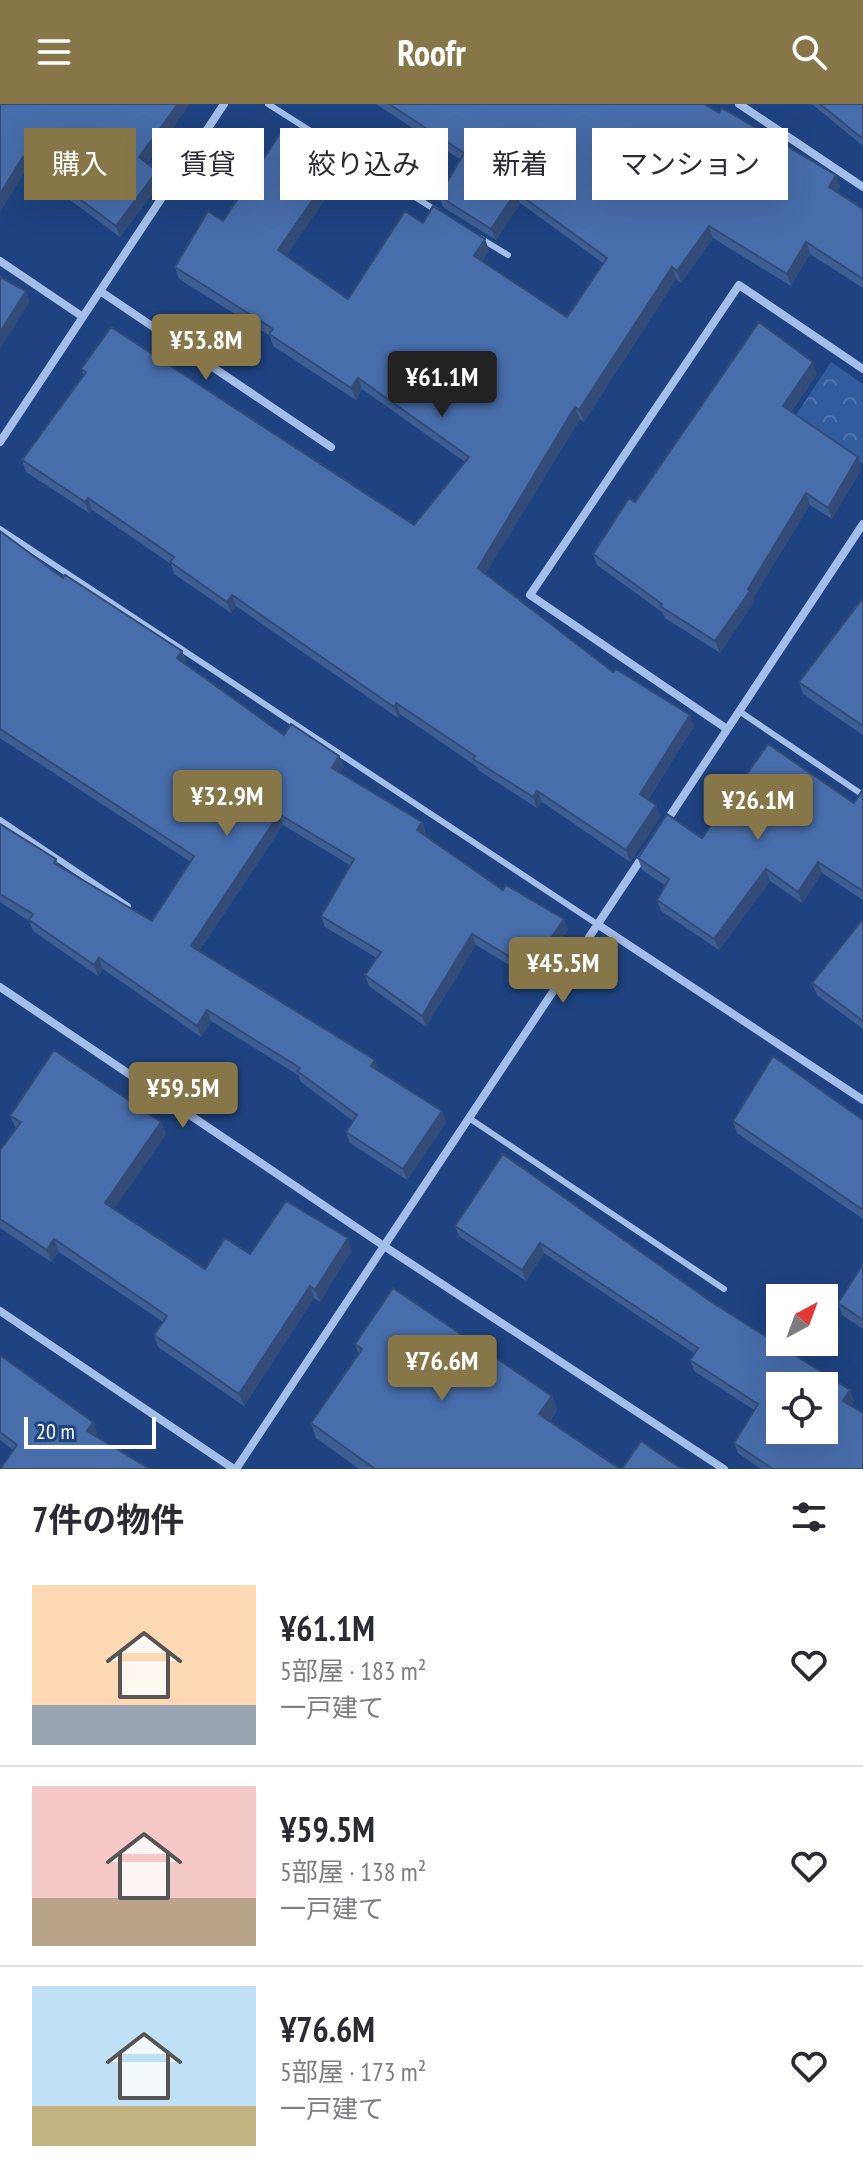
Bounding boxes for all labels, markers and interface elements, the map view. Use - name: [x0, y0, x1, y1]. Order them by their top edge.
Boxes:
- text: Roofr: [397, 29, 466, 76]
- icon: menu: [32, 30, 76, 74]
- icon: search: [787, 30, 831, 74]
- chip: 購入: [24, 128, 136, 200]
- chip: 賃貸: [152, 128, 264, 200]
- chip: 絞り込み: [280, 128, 448, 200]
- chip: 新着: [464, 128, 576, 200]
- chip: マンション: [592, 128, 788, 200]
- pin: ¥53.8M: [141, 314, 271, 382]
- text: ¥53.8M: [170, 323, 242, 356]
- pin: ¥61.1M: [377, 351, 507, 419]
- text: ¥61.1M: [406, 360, 478, 393]
- pin: ¥32.9M: [162, 770, 292, 838]
- pin: ¥26.1M: [693, 774, 823, 842]
- text: ¥32.9M: [191, 779, 263, 812]
- text: ¥26.1M: [722, 783, 794, 816]
- pin: ¥45.5M: [498, 937, 628, 1005]
- text: ¥45.5M: [527, 946, 599, 979]
- pin: ¥59.5M: [118, 1062, 248, 1130]
- text: ¥59.5M: [147, 1071, 219, 1104]
- north arrow: [766, 1284, 838, 1356]
- map controls: [766, 1284, 838, 1444]
- pin: ¥76.6M: [377, 1335, 507, 1403]
- text: ¥76.6M: [406, 1344, 478, 1377]
- button: locate: [766, 1372, 838, 1444]
- scale bar: [24, 1413, 156, 1449]
- text: 20 m: [36, 1417, 75, 1445]
- icon: filters: [787, 1495, 831, 1539]
- text: 7件の物件: [32, 1497, 184, 1541]
- text: ¥61.1M: [280, 1606, 375, 1650]
- icon: home: [96, 1617, 192, 1713]
- icon: heart: [787, 1643, 831, 1687]
- text: 5部屋 · 183 m²: [280, 1654, 426, 1687]
- text: 一戸建て: [280, 1691, 384, 1724]
- text: ¥59.5M: [280, 1807, 375, 1851]
- icon: home: [96, 1818, 192, 1914]
- icon: heart: [787, 1844, 831, 1888]
- text: 5部屋 · 138 m²: [280, 1855, 426, 1888]
- text: 一戸建て: [280, 1892, 384, 1925]
- text: ¥76.6M: [280, 2007, 375, 2051]
- icon: home: [96, 2018, 192, 2114]
- icon: heart: [787, 2044, 831, 2088]
- text: 5部屋 · 173 m²: [280, 2055, 426, 2088]
- text: 一戸建て: [280, 2092, 384, 2125]

